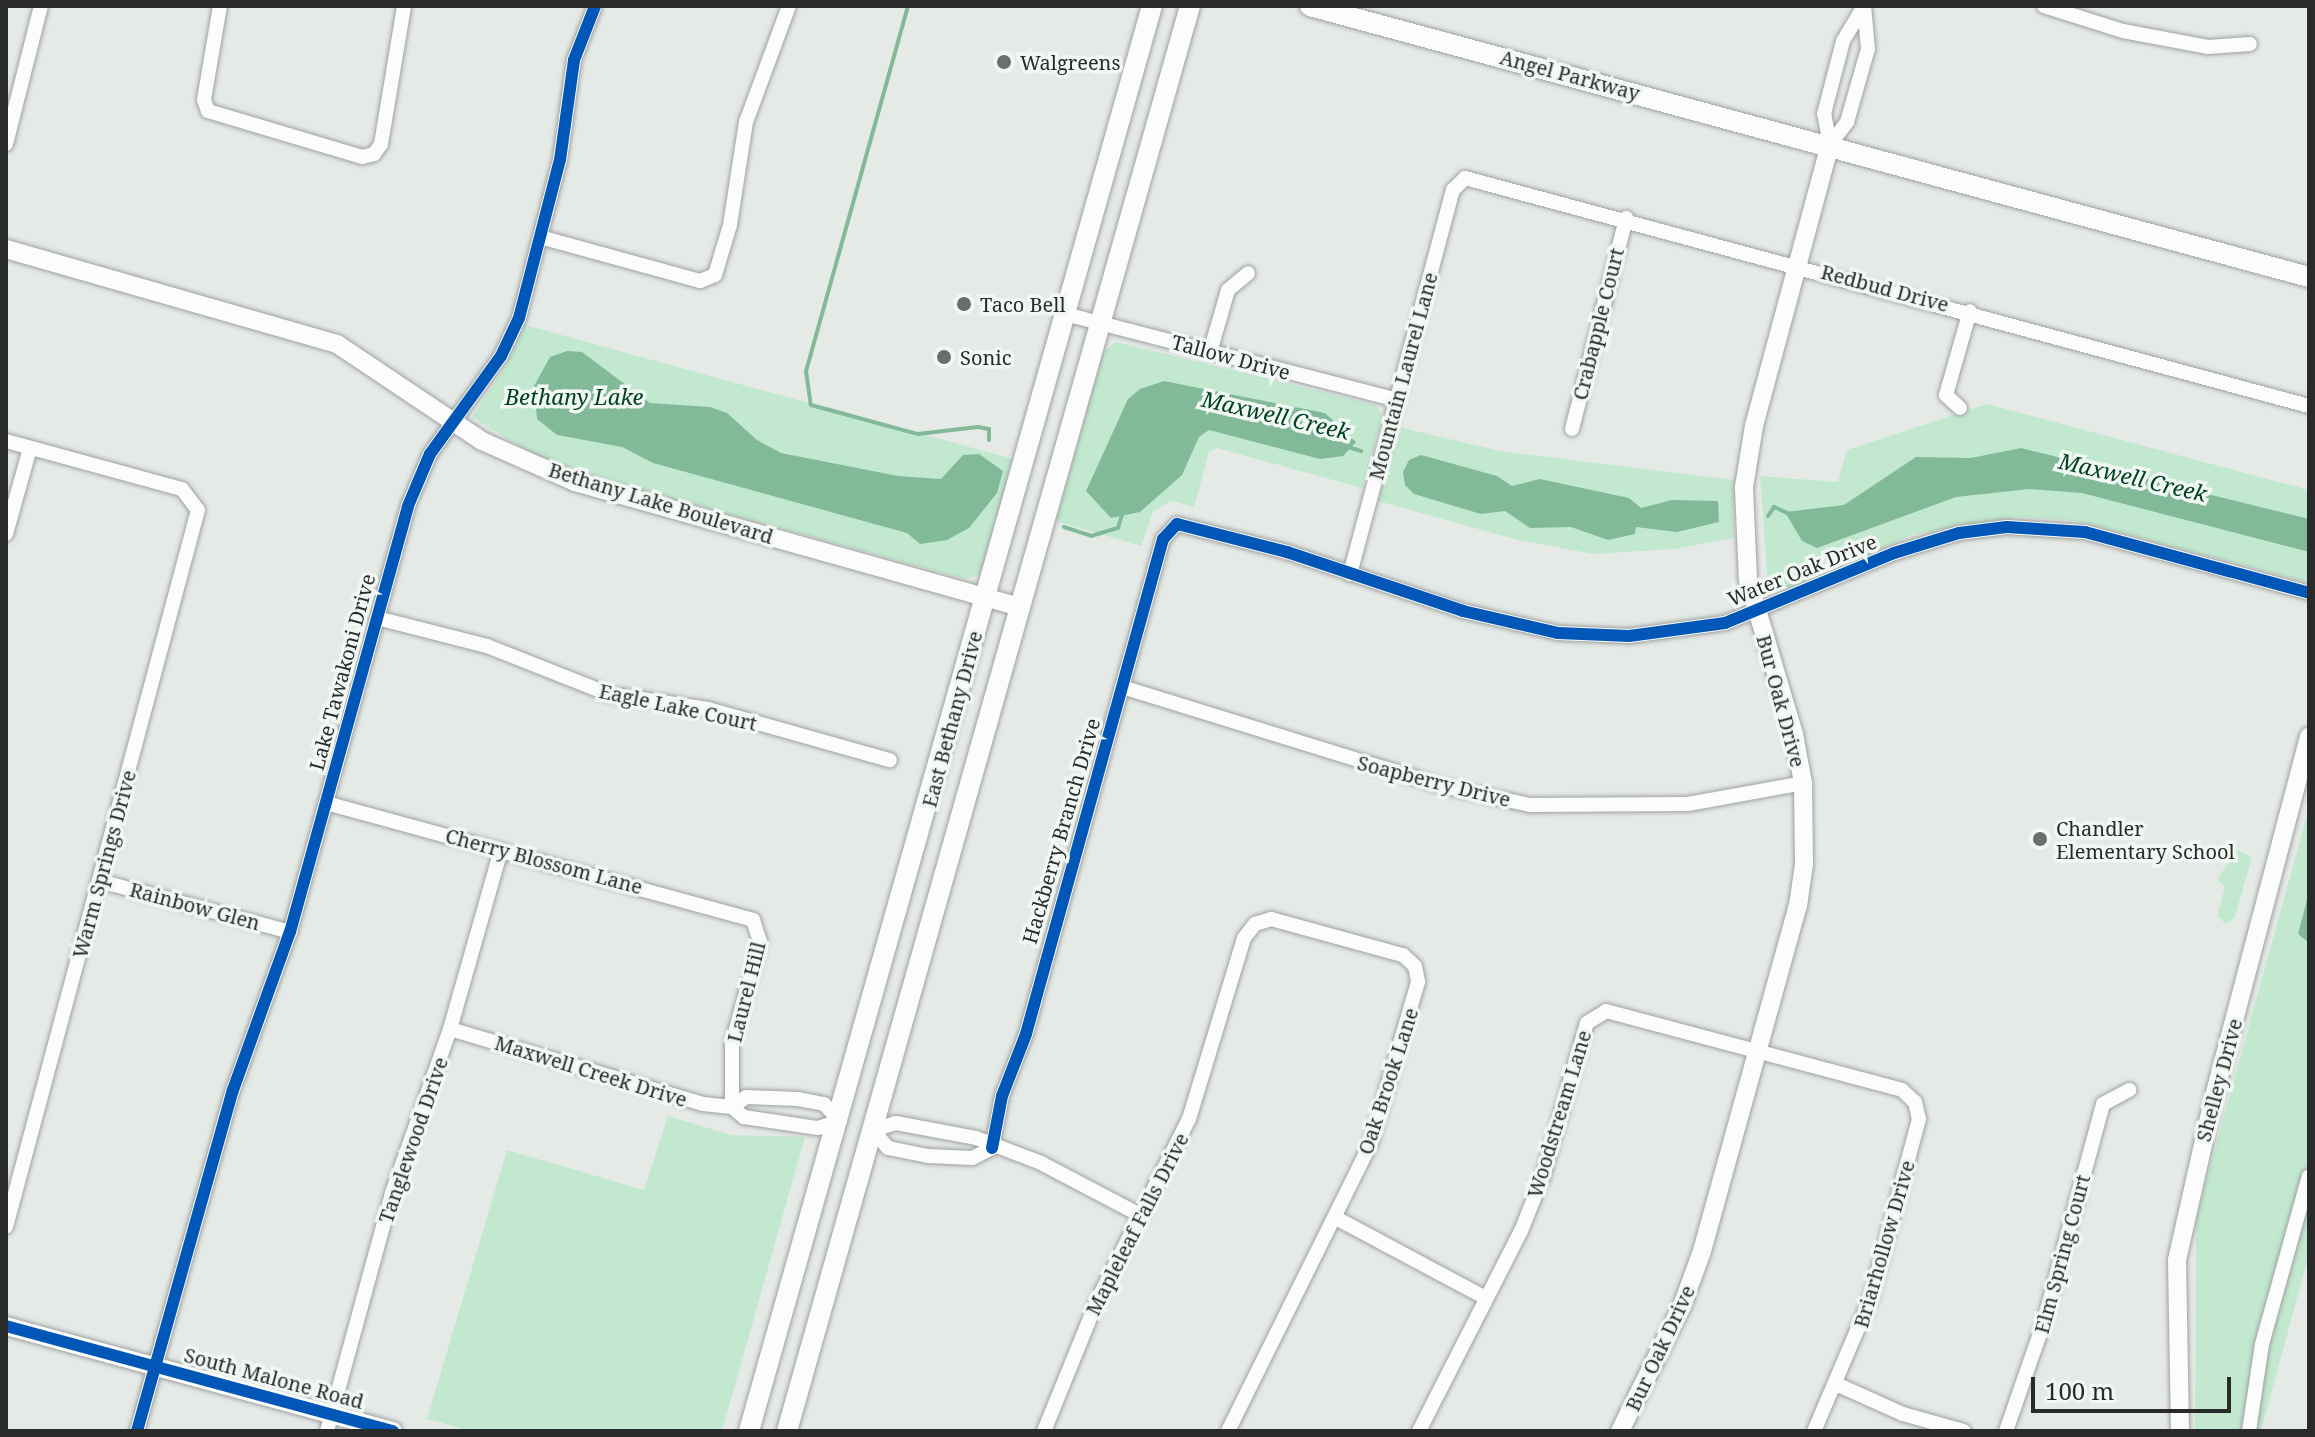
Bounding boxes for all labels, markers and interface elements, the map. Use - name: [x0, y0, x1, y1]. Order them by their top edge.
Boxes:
- street label: Angel Parkway: [1497, 45, 1643, 105]
- place label: Walgreens: [1020, 50, 1120, 74]
- marker: Walgreens: [995, 53, 1013, 71]
- street label: Crabapple Court: [1568, 246, 1628, 402]
- street label: Redbud Drive: [1819, 259, 1951, 317]
- street label: Mountain Laurel Lane: [1364, 270, 1442, 482]
- place label: Taco Bell: [980, 292, 1066, 316]
- marker: Taco Bell: [955, 295, 973, 313]
- street label: Tallow Drive: [1169, 330, 1293, 384]
- place label: Sonic: [960, 345, 1012, 369]
- marker: Sonic: [935, 348, 953, 366]
- water label: Bethany Lake: [505, 384, 643, 410]
- water label: Maxwell Creek: [1199, 385, 1353, 445]
- water label: Maxwell Creek: [2056, 447, 2210, 507]
- street label: Bethany Lake Boulevard: [546, 457, 776, 549]
- street label: Water Oak Drive: [1724, 529, 1880, 611]
- street label: Lake Tawakoni Drive: [304, 571, 380, 773]
- street label: East Bethany Drive: [917, 628, 987, 810]
- street label: Bur Oak Drive: [1752, 632, 1810, 770]
- street label: Eagle Lake Court: [597, 679, 759, 735]
- street label: Hackberry Branch Drive: [1017, 715, 1105, 947]
- street label: Soapberry Drive: [1355, 750, 1513, 812]
- street label: Warm Springs Drive: [67, 767, 141, 961]
- place label: Chandler Elementary School: [2056, 816, 2235, 863]
- street label: Cherry Blossom Lane: [443, 823, 645, 899]
- marker: Chandler Elementary School: [2031, 830, 2049, 848]
- street label: Rainbow Glen: [127, 877, 263, 935]
- street label: Laurel Hill: [722, 939, 770, 1045]
- street label: Oak Brook Lane: [1353, 1005, 1423, 1157]
- street label: Shelley Drive: [2191, 1016, 2247, 1144]
- street label: Woodstream Lane: [1522, 1027, 1596, 1201]
- street label: Maxwell Creek Drive: [492, 1030, 690, 1112]
- street label: Tanglewood Drive: [373, 1054, 453, 1226]
- street label: Mapleleaf Falls Drive: [1081, 1129, 1193, 1319]
- street label: Briarhollow Drive: [1849, 1158, 1919, 1330]
- street label: Elm Spring Court: [2029, 1172, 2095, 1336]
- street label: Bur Oak Drive: [1620, 1281, 1700, 1415]
- street label: South Malone Road: [182, 1342, 366, 1414]
- scale bar: [2035, 1361, 2235, 1411]
- text: 100 m: [2045, 1374, 2114, 1407]

